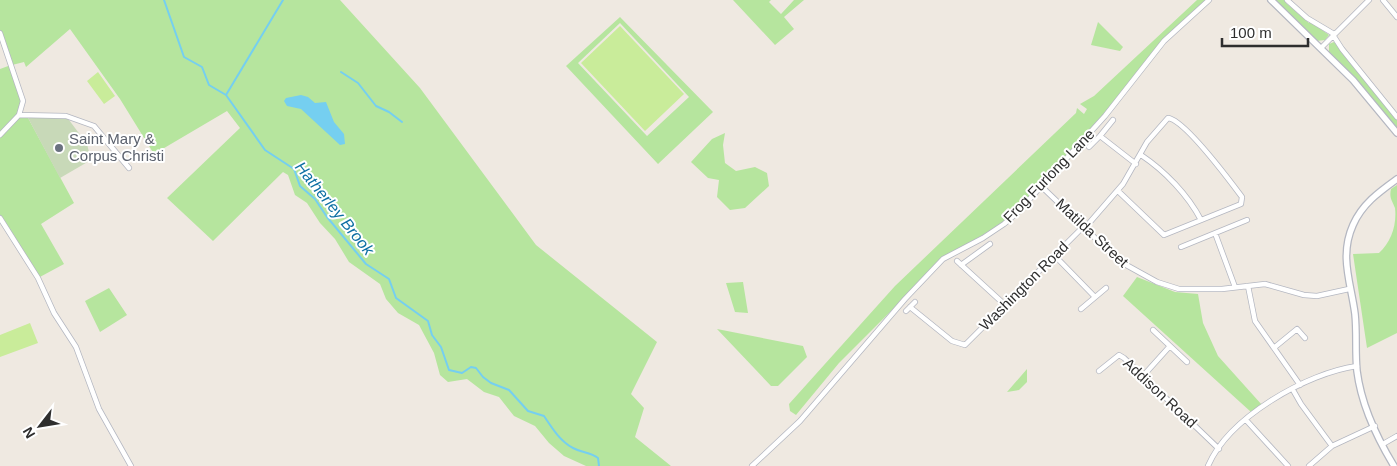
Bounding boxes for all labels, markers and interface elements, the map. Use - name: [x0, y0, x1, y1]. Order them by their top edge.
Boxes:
- scale bar: [1222, 15, 1308, 47]
- text: 100 m: [1230, 24, 1272, 41]
- street label: Frog Furlong Lane: [1000, 125, 1098, 226]
- place label: Saint Mary & Corpus Christi: [69, 130, 164, 164]
- marker: Saint Mary & Corpus Christi: [53, 142, 65, 154]
- water label: Hatherley Brook: [292, 158, 378, 259]
- street label: Matilda Street: [1053, 195, 1133, 271]
- street label: Washington Road: [976, 238, 1072, 334]
- street label: Addison Road: [1120, 354, 1201, 431]
- north arrow: [15, 401, 65, 451]
- text: N: [19, 424, 38, 441]

